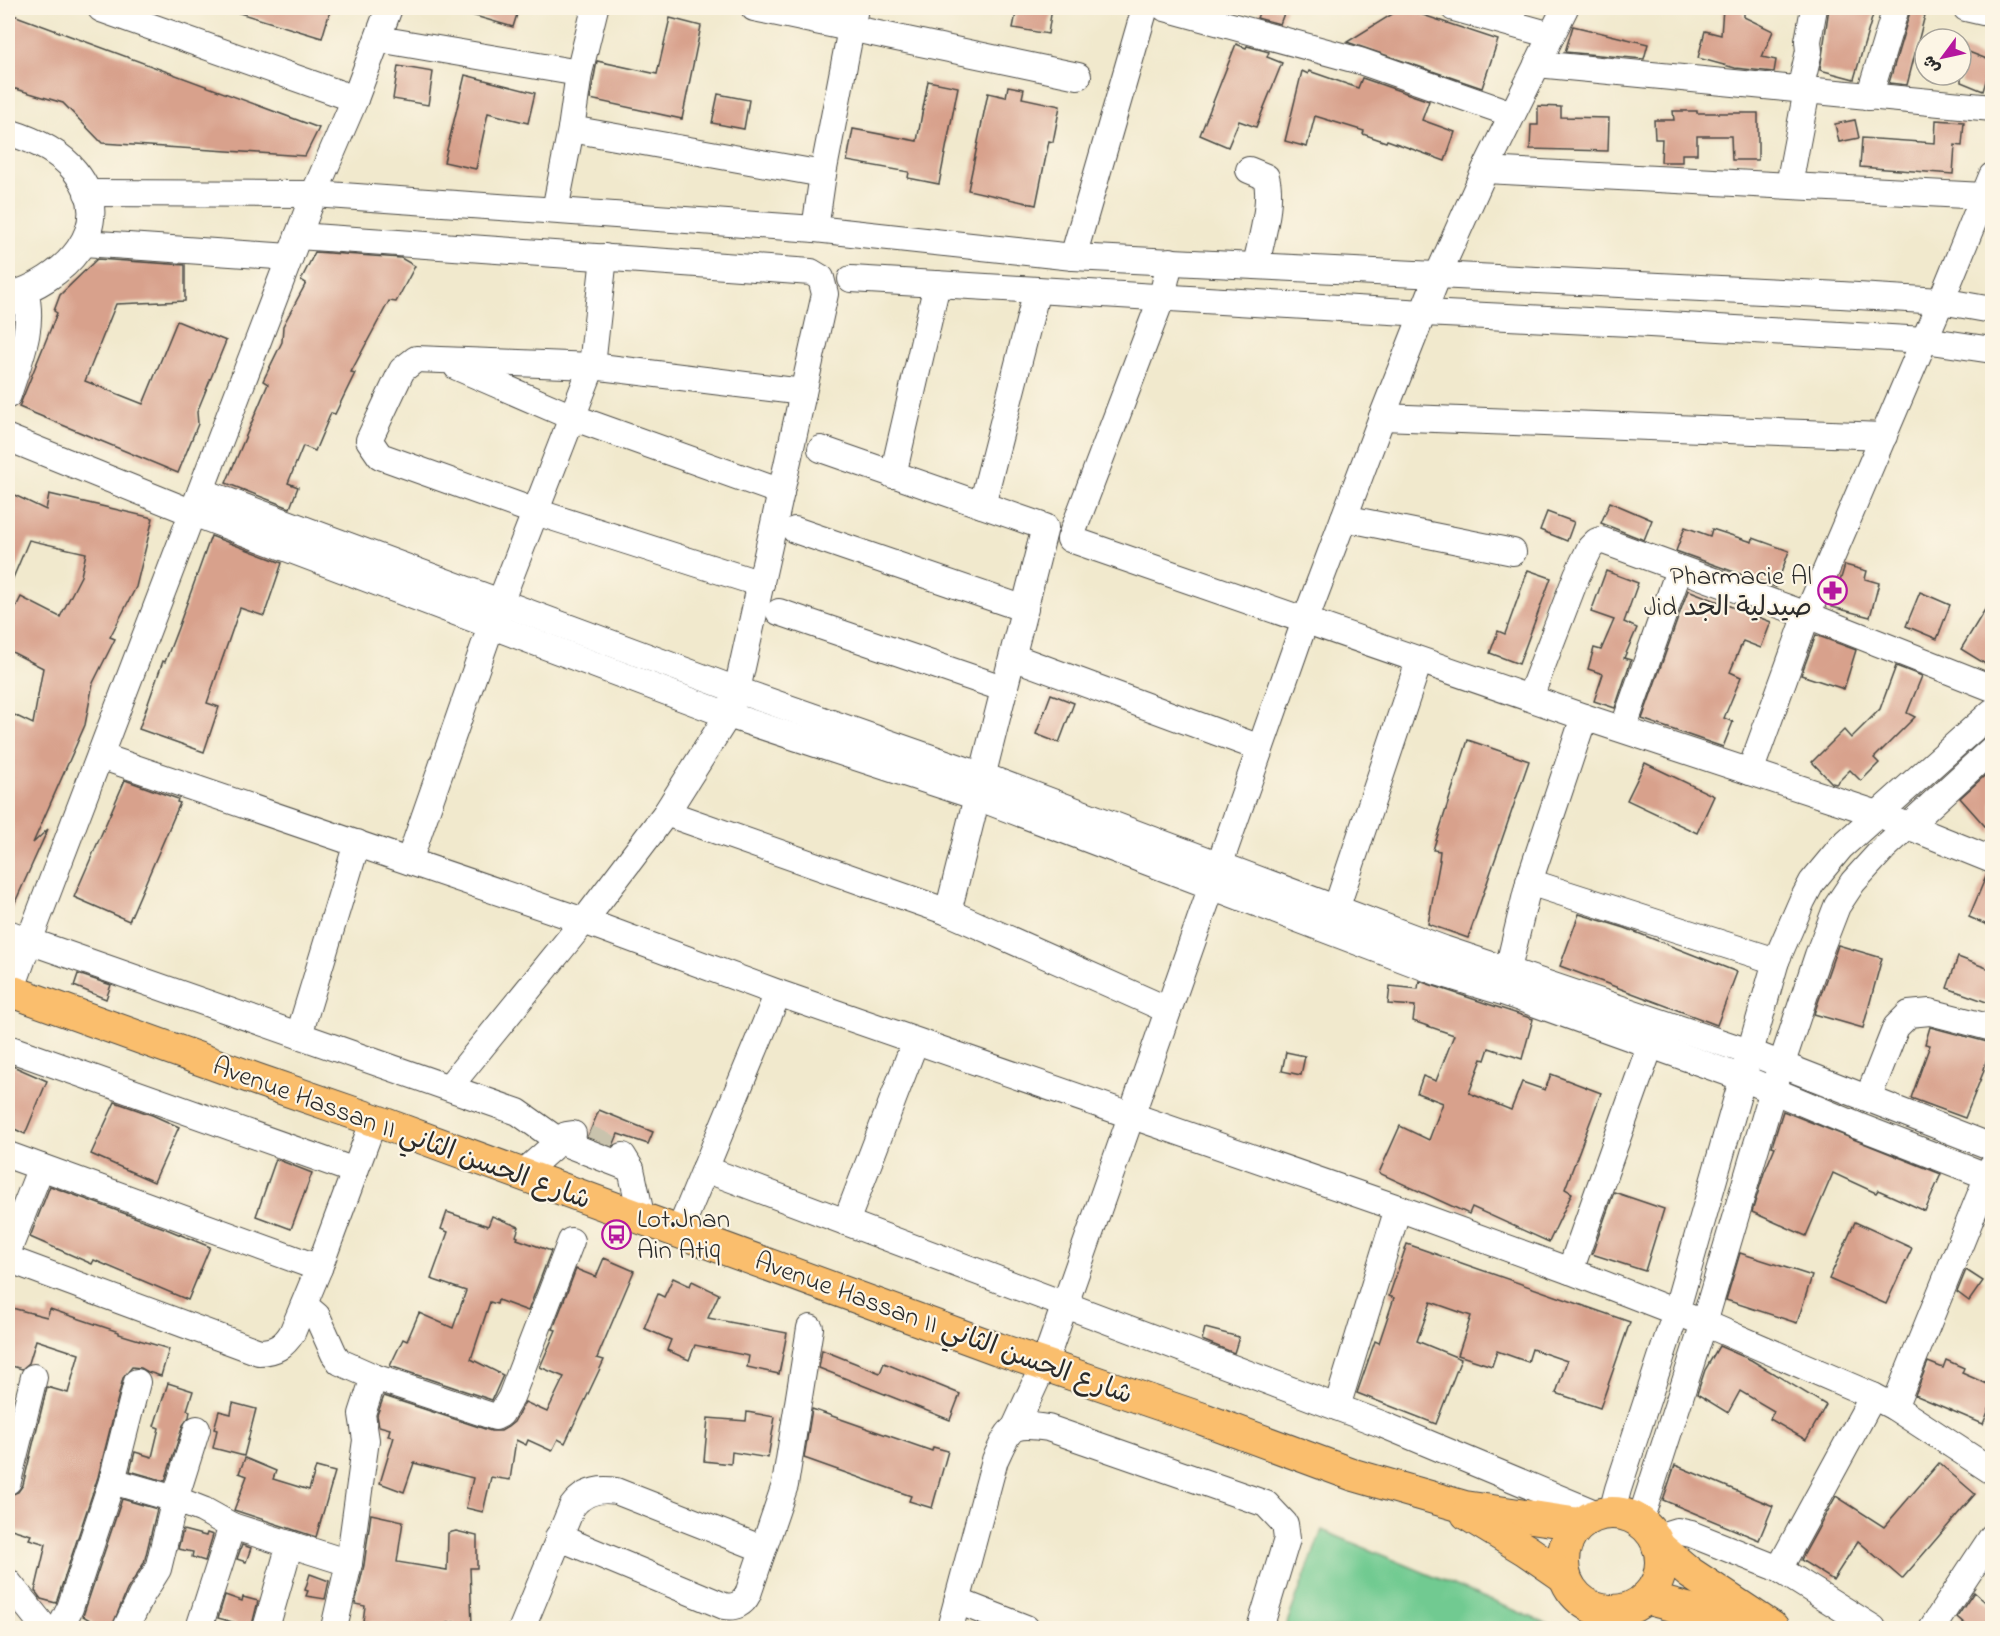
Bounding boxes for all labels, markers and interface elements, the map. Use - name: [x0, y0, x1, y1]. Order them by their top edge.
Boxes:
- north arrow: [1913, 27, 1973, 87]
- text: ش: [1917, 50, 1947, 78]
- place label: Pharmacie Al Jid صيدلية الجد: [1644, 558, 1812, 628]
- pharmacy icon: Pharmacie Al Jid صيدلية الجد: [1817, 575, 1849, 607]
- street label: Avenue Hassan II شارع الحسن الثاني: [206, 1048, 595, 1222]
- place label: Lot.Jnan Ain Atiq: [637, 1201, 730, 1271]
- bus stop icon: Lot.Jnan Ain Atiq: [600, 1218, 632, 1250]
- street label: Avenue Hassan II شارع الحسن الثاني: [748, 1243, 1137, 1417]

